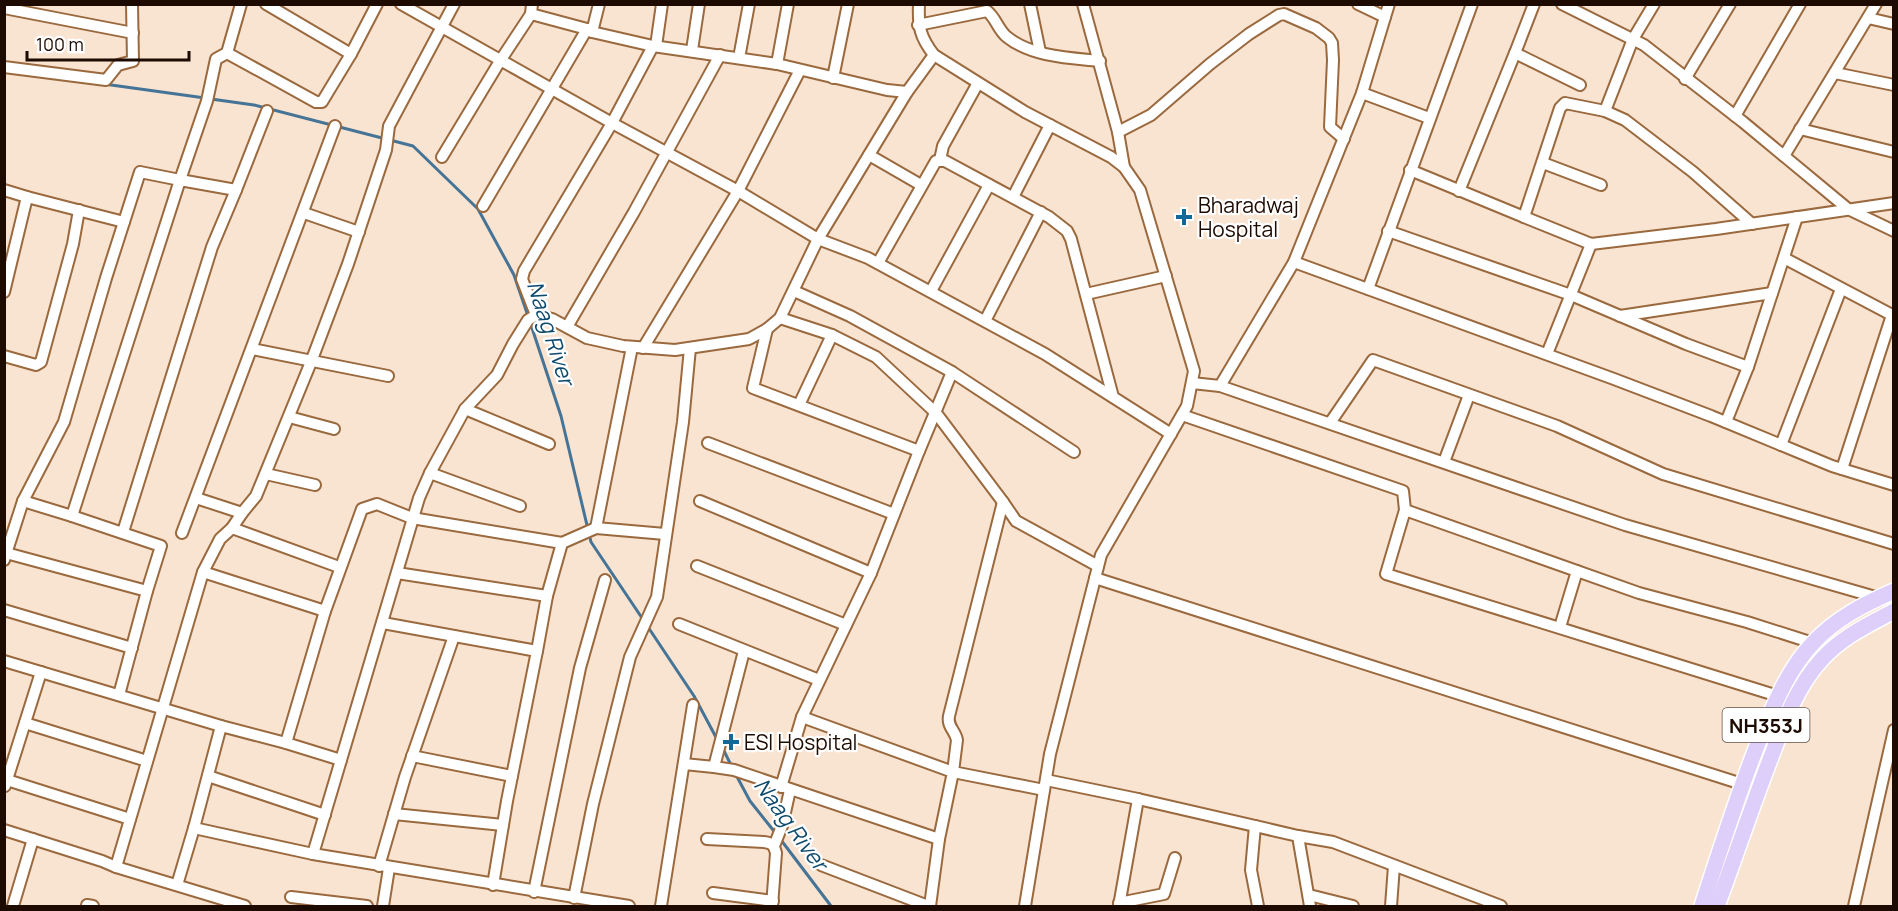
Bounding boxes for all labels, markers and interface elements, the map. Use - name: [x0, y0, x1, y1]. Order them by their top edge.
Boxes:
- scale bar: [27, 24, 189, 62]
- text: 100 m: [36, 32, 84, 56]
- place label: Bharadwaj Hospital: [1198, 191, 1299, 243]
- marker: Bharadwaj Hospital: [1175, 208, 1193, 226]
- water label: Naag River: [520, 277, 583, 392]
- road number: NH353J: [1722, 708, 1810, 742]
- place label: ESI Hospital: [744, 728, 858, 756]
- marker: ESI Hospital: [722, 733, 740, 751]
- water label: Naag River: [747, 772, 837, 879]

